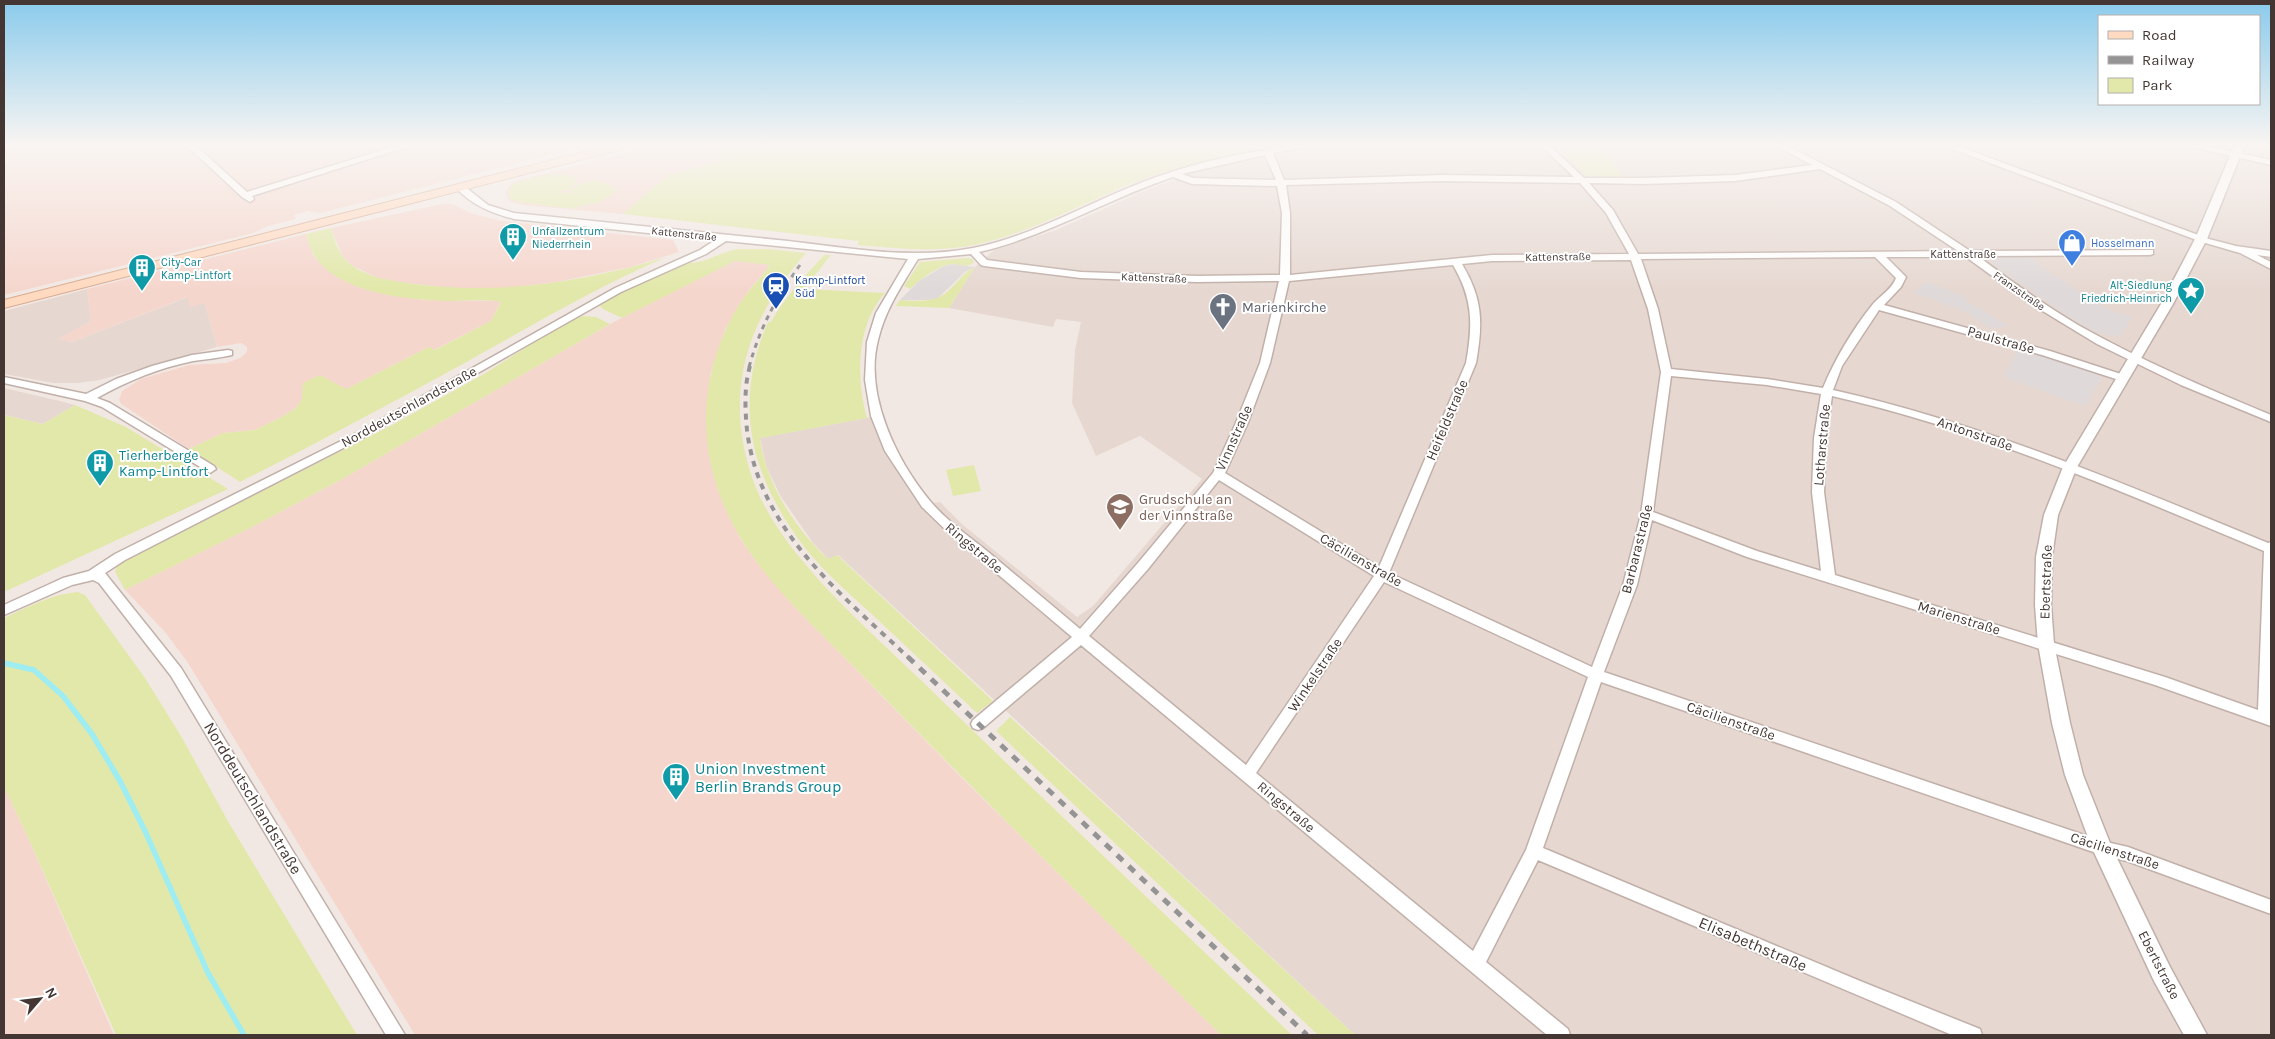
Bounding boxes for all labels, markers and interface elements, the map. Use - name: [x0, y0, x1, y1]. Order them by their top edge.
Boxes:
- legend: [2098, 15, 2260, 105]
- text: Road: [2142, 26, 2177, 44]
- text: Railway: [2142, 51, 2194, 69]
- text: Park: [2142, 76, 2172, 94]
- building icon: Unfallzentrum Niederrhein: [498, 222, 528, 261]
- street label: Kattenstraße: [651, 224, 718, 244]
- place label: Unfallzentrum Niederrhein: [532, 225, 604, 251]
- shop icon: Hosselmann: [2057, 228, 2087, 267]
- place label: Hosselmann: [2091, 237, 2154, 250]
- street label: Kattenstraße: [1930, 248, 1996, 261]
- street label: Kattenstraße: [1525, 250, 1591, 264]
- building icon: City-Car Kamp-Lintfort: [127, 253, 157, 292]
- place label: City-Car Kamp-Lintfort: [161, 256, 231, 282]
- street label: Franzstraße: [1991, 268, 2048, 314]
- street label: Kattenstraße: [1121, 270, 1187, 286]
- station icon: Kamp-Lintfort Süd: [761, 271, 791, 310]
- place label: Kamp-Lintfort Süd: [795, 274, 865, 300]
- place icon: Alt-Siedlung Friedrich-Heinrich: [2176, 276, 2206, 315]
- place label: Alt-Siedlung Friedrich-Heinrich: [2081, 279, 2173, 305]
- church icon: Marienkirche: [1208, 292, 1238, 331]
- place label: Marienkirche: [1242, 299, 1326, 316]
- street label: Paulstraße: [1965, 322, 2037, 358]
- street label: Norddeutschlandstraße: [338, 363, 480, 451]
- street label: Heifeldstraße: [1422, 377, 1472, 463]
- street label: Vinnstraße: [1212, 403, 1256, 473]
- street label: Lotharstraße: [1810, 403, 1834, 487]
- street label: Antonstraße: [1935, 413, 2015, 455]
- place label: Tierherberge Kamp-Lintfort: [119, 447, 209, 480]
- building icon: Tierherberge Kamp-Lintfort: [85, 448, 115, 487]
- place label: Grudschule an der Vinnstraße: [1139, 491, 1233, 524]
- school or university icon: Grudschule an der Vinnstraße: [1105, 492, 1135, 531]
- street label: Barbarastraße: [1618, 503, 1656, 595]
- street label: Ringstraße: [942, 519, 1006, 577]
- street label: Cäcilienstraße: [1317, 529, 1405, 591]
- street label: Ebertstraße: [2036, 544, 2056, 620]
- street label: Marienstraße: [1916, 597, 2002, 639]
- street label: Winkelstraße: [1284, 635, 1346, 715]
- street label: Cäcilienstraße: [1684, 698, 1778, 744]
- street label: Norddeutschlandstraße: [200, 718, 306, 878]
- place label: Union Investment Berlin Brands Group: [695, 759, 841, 796]
- building icon: Union Investment Berlin Brands Group: [661, 762, 691, 801]
- street label: Ringstraße: [1254, 778, 1318, 836]
- street label: Cäcilienstraße: [2068, 829, 2162, 873]
- street label: Elisabethstraße: [1696, 913, 1810, 975]
- street label: Ebertstraße: [2134, 928, 2184, 1002]
- north arrow: [15, 974, 65, 1024]
- text: N: [41, 985, 61, 1002]

